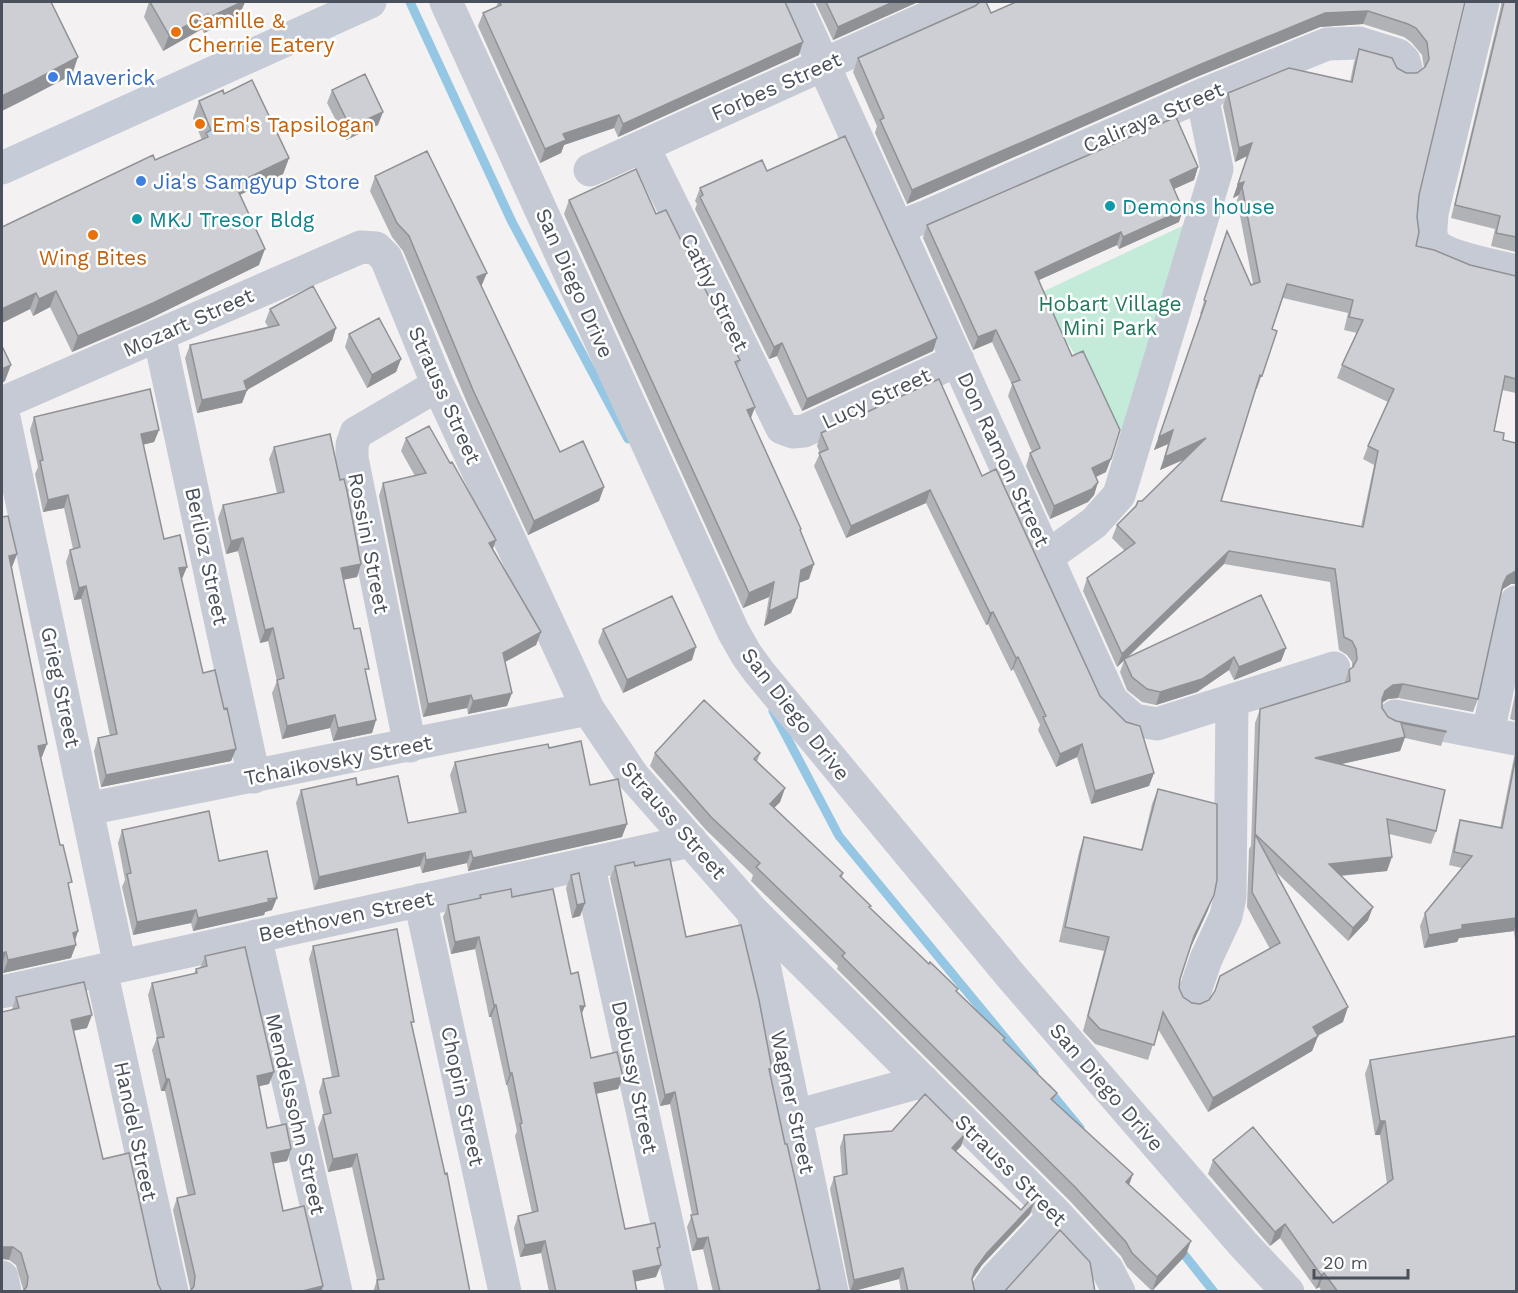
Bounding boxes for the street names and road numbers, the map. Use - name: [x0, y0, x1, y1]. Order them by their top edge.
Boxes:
- street label: Forbes Street: [707, 46, 845, 126]
- street label: Caliraya Street: [1079, 76, 1227, 158]
- street label: San Diego Drive: [531, 204, 619, 362]
- street label: Cathy Street: [676, 229, 754, 355]
- street label: Mozart Street: [119, 282, 257, 362]
- street label: Strauss Street: [404, 322, 487, 468]
- street label: Lucy Street: [818, 362, 935, 434]
- street label: Don Ramon Street: [953, 368, 1056, 550]
- street label: Rossini Street: [343, 470, 395, 616]
- street label: Berlioz Street: [180, 485, 234, 627]
- street label: Grieg Street: [36, 624, 86, 750]
- street label: San Diego Drive: [737, 643, 855, 785]
- street label: Tchaikovsky Street: [242, 729, 434, 790]
- street label: Strauss Street: [616, 756, 732, 884]
- street label: Beethoven Street: [256, 885, 436, 947]
- street label: Debussy Street: [607, 998, 663, 1156]
- street label: Mendelssohn Street: [261, 1011, 331, 1217]
- street label: San Diego Drive: [1045, 1018, 1169, 1156]
- street label: Chopin Street: [436, 1024, 490, 1168]
- street label: Wagner Street: [766, 1028, 820, 1176]
- street label: Handel Street: [109, 1059, 163, 1203]
- street label: Strauss Street: [950, 1109, 1072, 1231]

